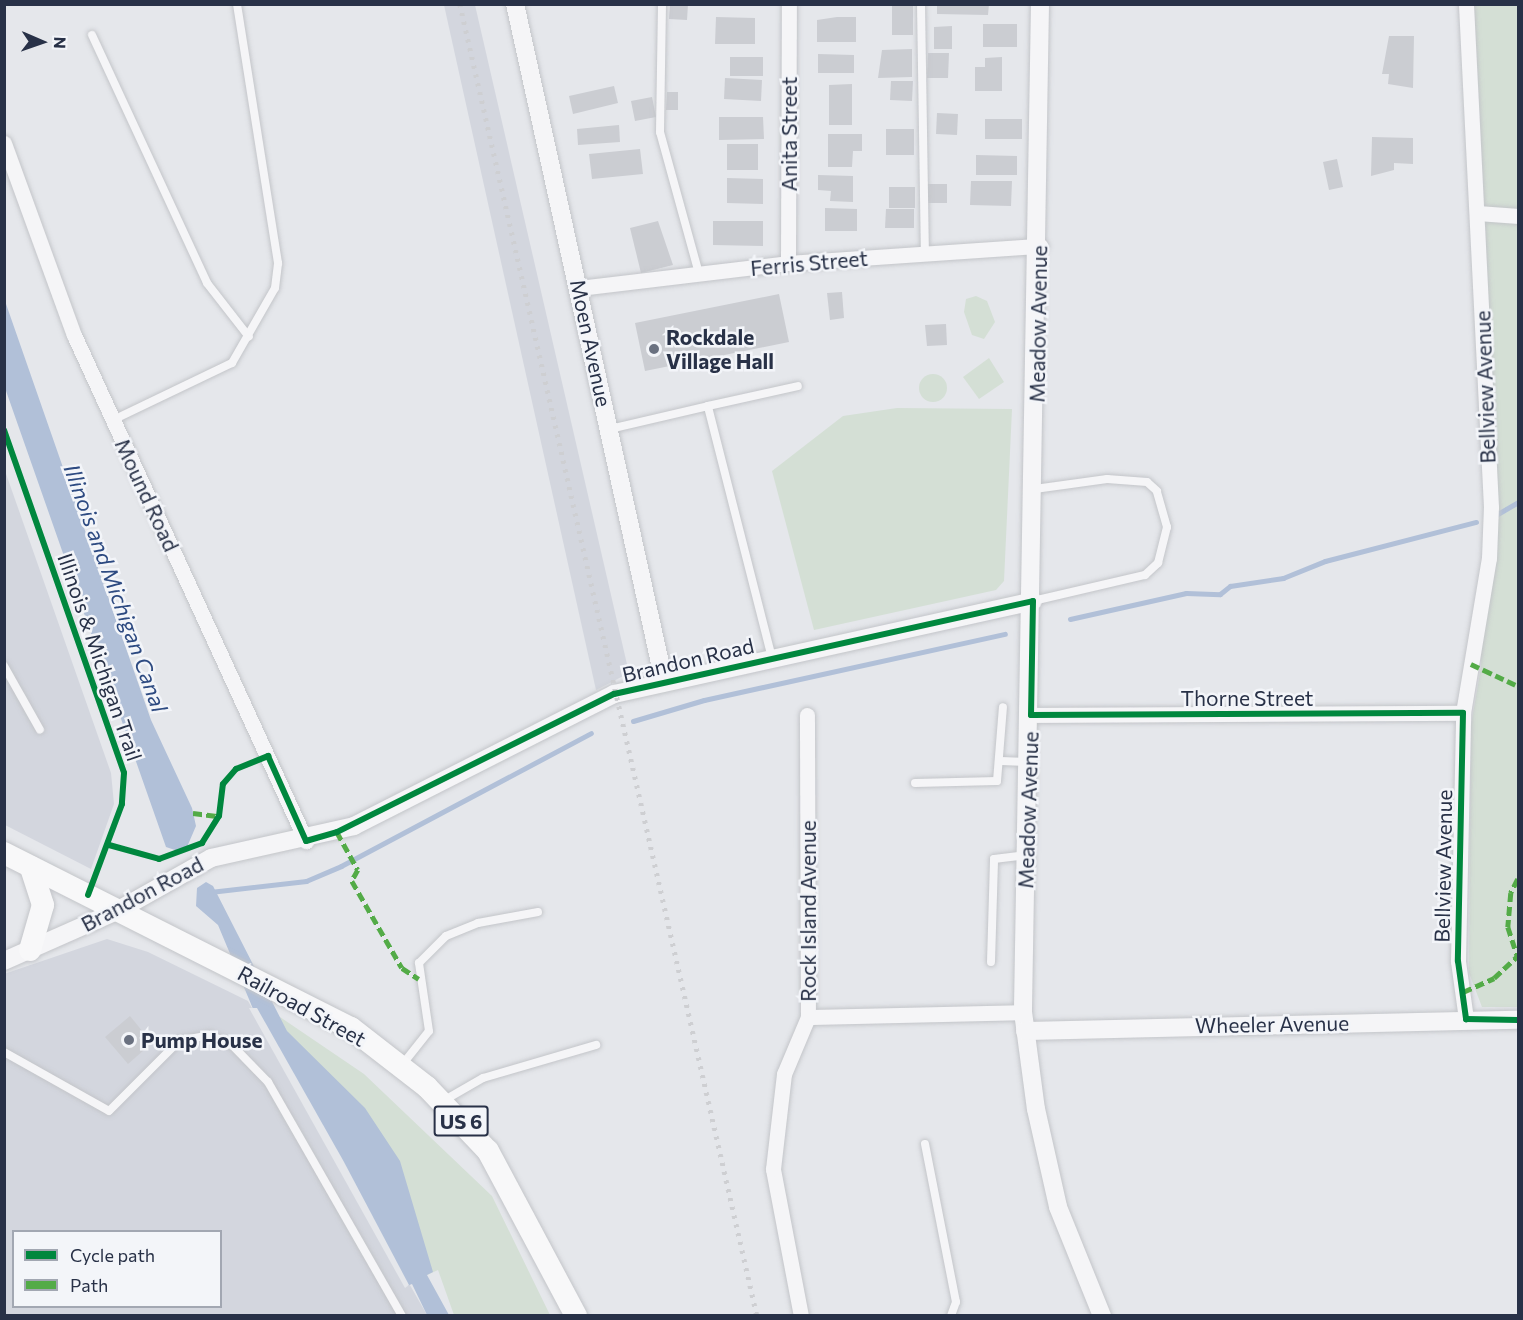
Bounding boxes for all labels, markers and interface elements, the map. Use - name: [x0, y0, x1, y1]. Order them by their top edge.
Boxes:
- north arrow: [12, 12, 72, 72]
- text: N: [51, 36, 70, 49]
- street label: Anita Street: [776, 77, 802, 191]
- street label: Ferris Street: [749, 245, 869, 281]
- street label: Meadow Avenue: [1024, 245, 1052, 403]
- street label: Moen Avenue: [565, 277, 617, 409]
- street label: Bellview Avenue: [1470, 310, 1500, 464]
- place label: Rockdale Village Hall: [666, 324, 774, 374]
- marker: Rockdale Village Hall: [647, 342, 661, 356]
- street label: Mound Road: [110, 435, 184, 555]
- water label: Illinois and Michigan Canal: [59, 460, 173, 716]
- street label: Illinois & Michigan Trail: [53, 550, 147, 764]
- street label: Brandon Road: [620, 633, 756, 687]
- street label: Thorne Street: [1181, 685, 1313, 711]
- street label: Meadow Avenue: [1013, 731, 1043, 889]
- street label: Bellview Avenue: [1429, 789, 1457, 943]
- street label: Rock Island Avenue: [795, 820, 821, 1002]
- street label: Brandon Road: [77, 851, 207, 937]
- street label: Railroad Street: [233, 960, 371, 1052]
- street label: Wheeler Avenue: [1195, 1010, 1349, 1038]
- place label: Pump House: [141, 1027, 262, 1053]
- marker: Pump House: [122, 1033, 136, 1047]
- road number: US 6: [432, 1104, 490, 1138]
- legend: [12, 1230, 222, 1308]
- text: Cycle path: [70, 1244, 155, 1266]
- text: Path: [70, 1274, 108, 1296]

